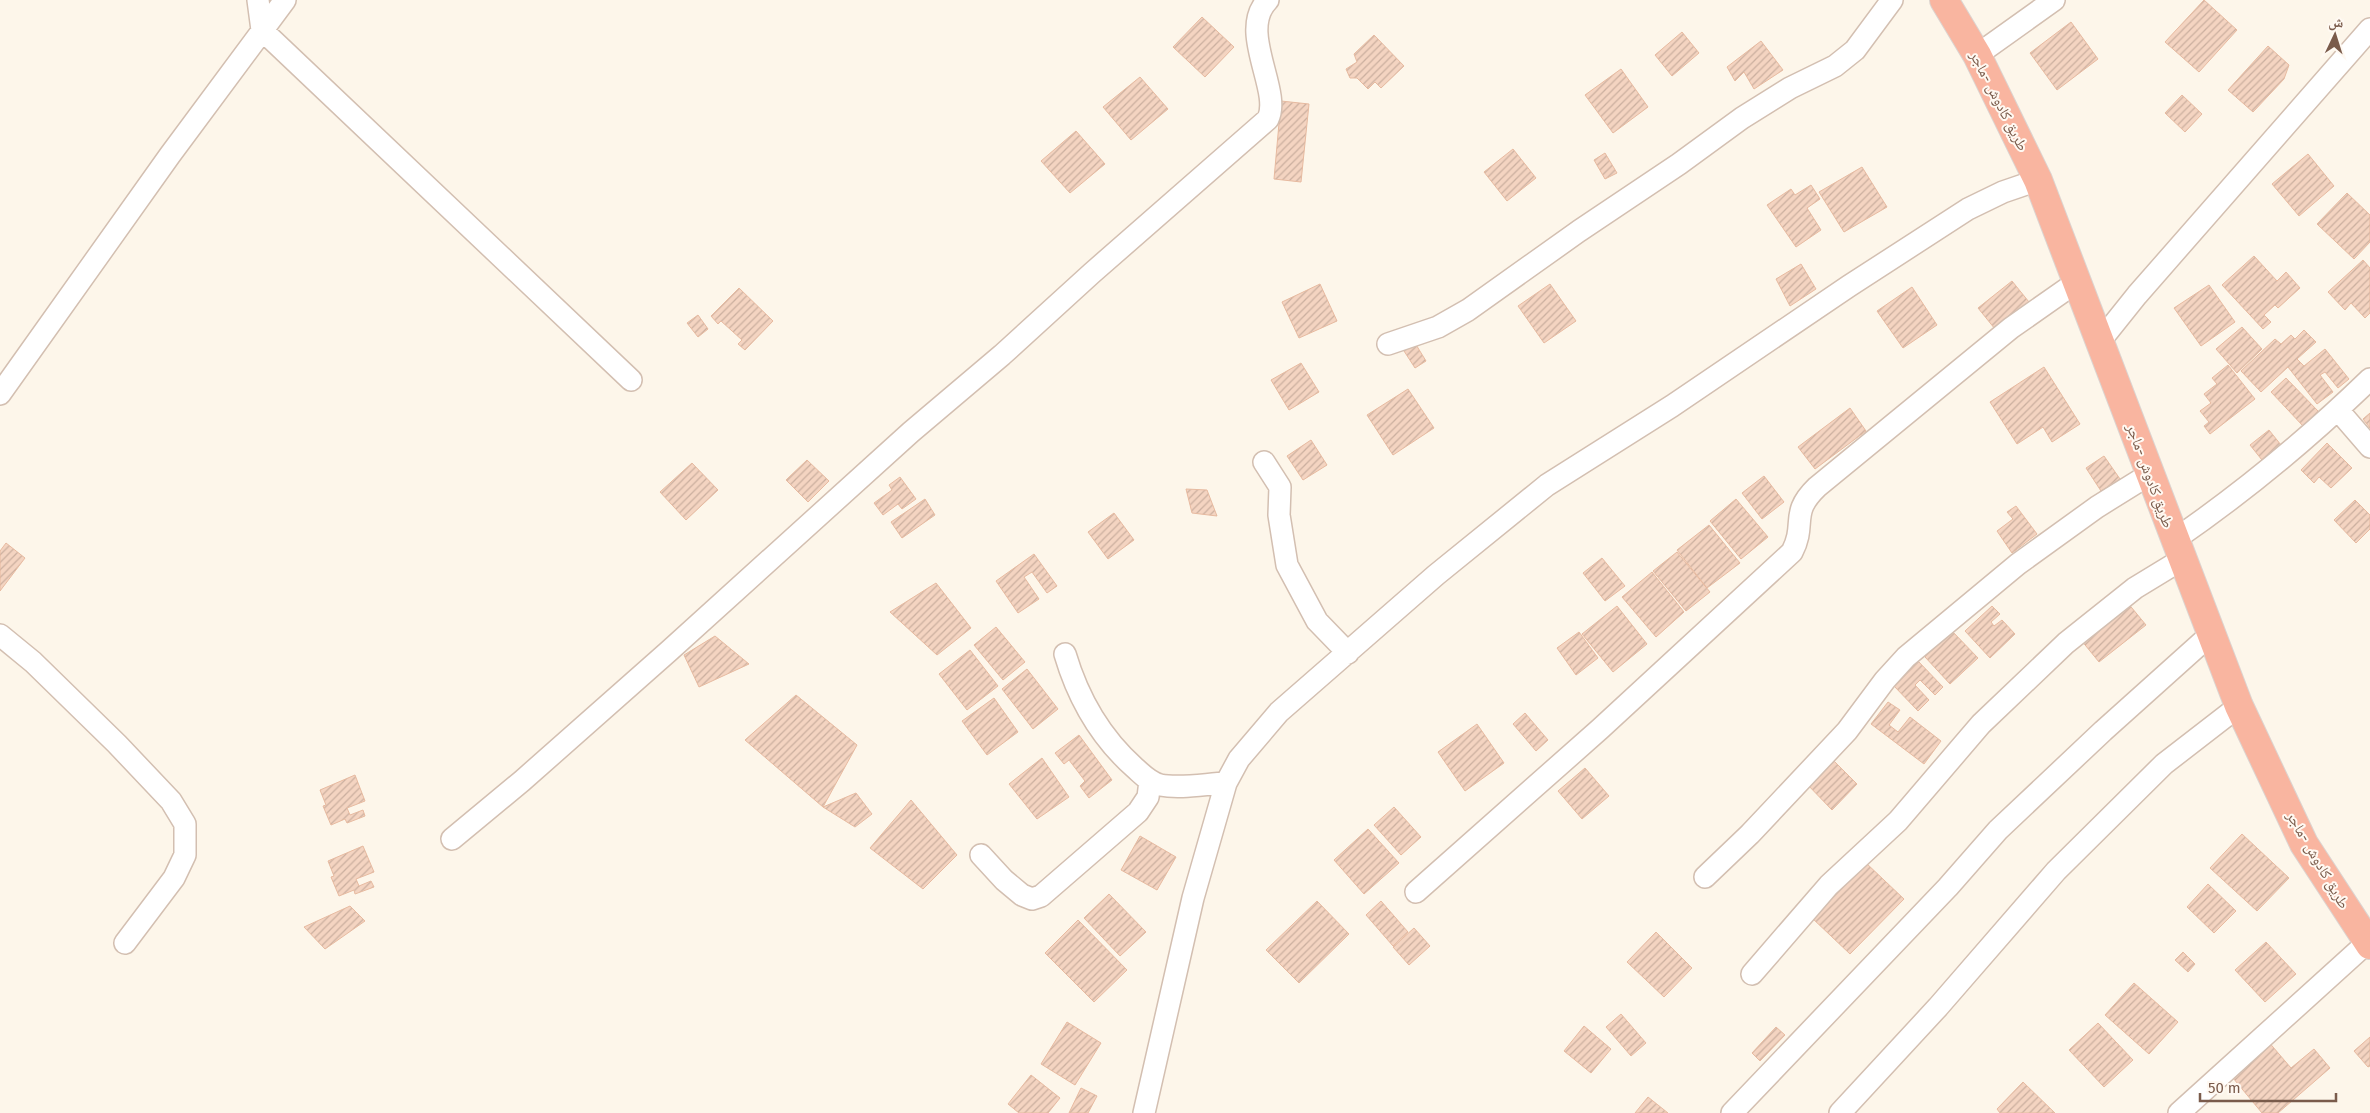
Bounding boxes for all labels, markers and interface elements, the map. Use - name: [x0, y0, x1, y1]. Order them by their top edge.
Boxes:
- north arrow: [2310, 10, 2360, 60]
- text: ش: [2328, 14, 2344, 32]
- street label: طريق كادوش -ماجر: [1965, 47, 2032, 154]
- street label: طريق كادوش -ماجر: [2122, 421, 2177, 531]
- street label: طريق كادوش -ماجر: [2281, 807, 2353, 912]
- scale bar: [2200, 1070, 2336, 1102]
- text: 50 m: [2208, 1079, 2241, 1097]

